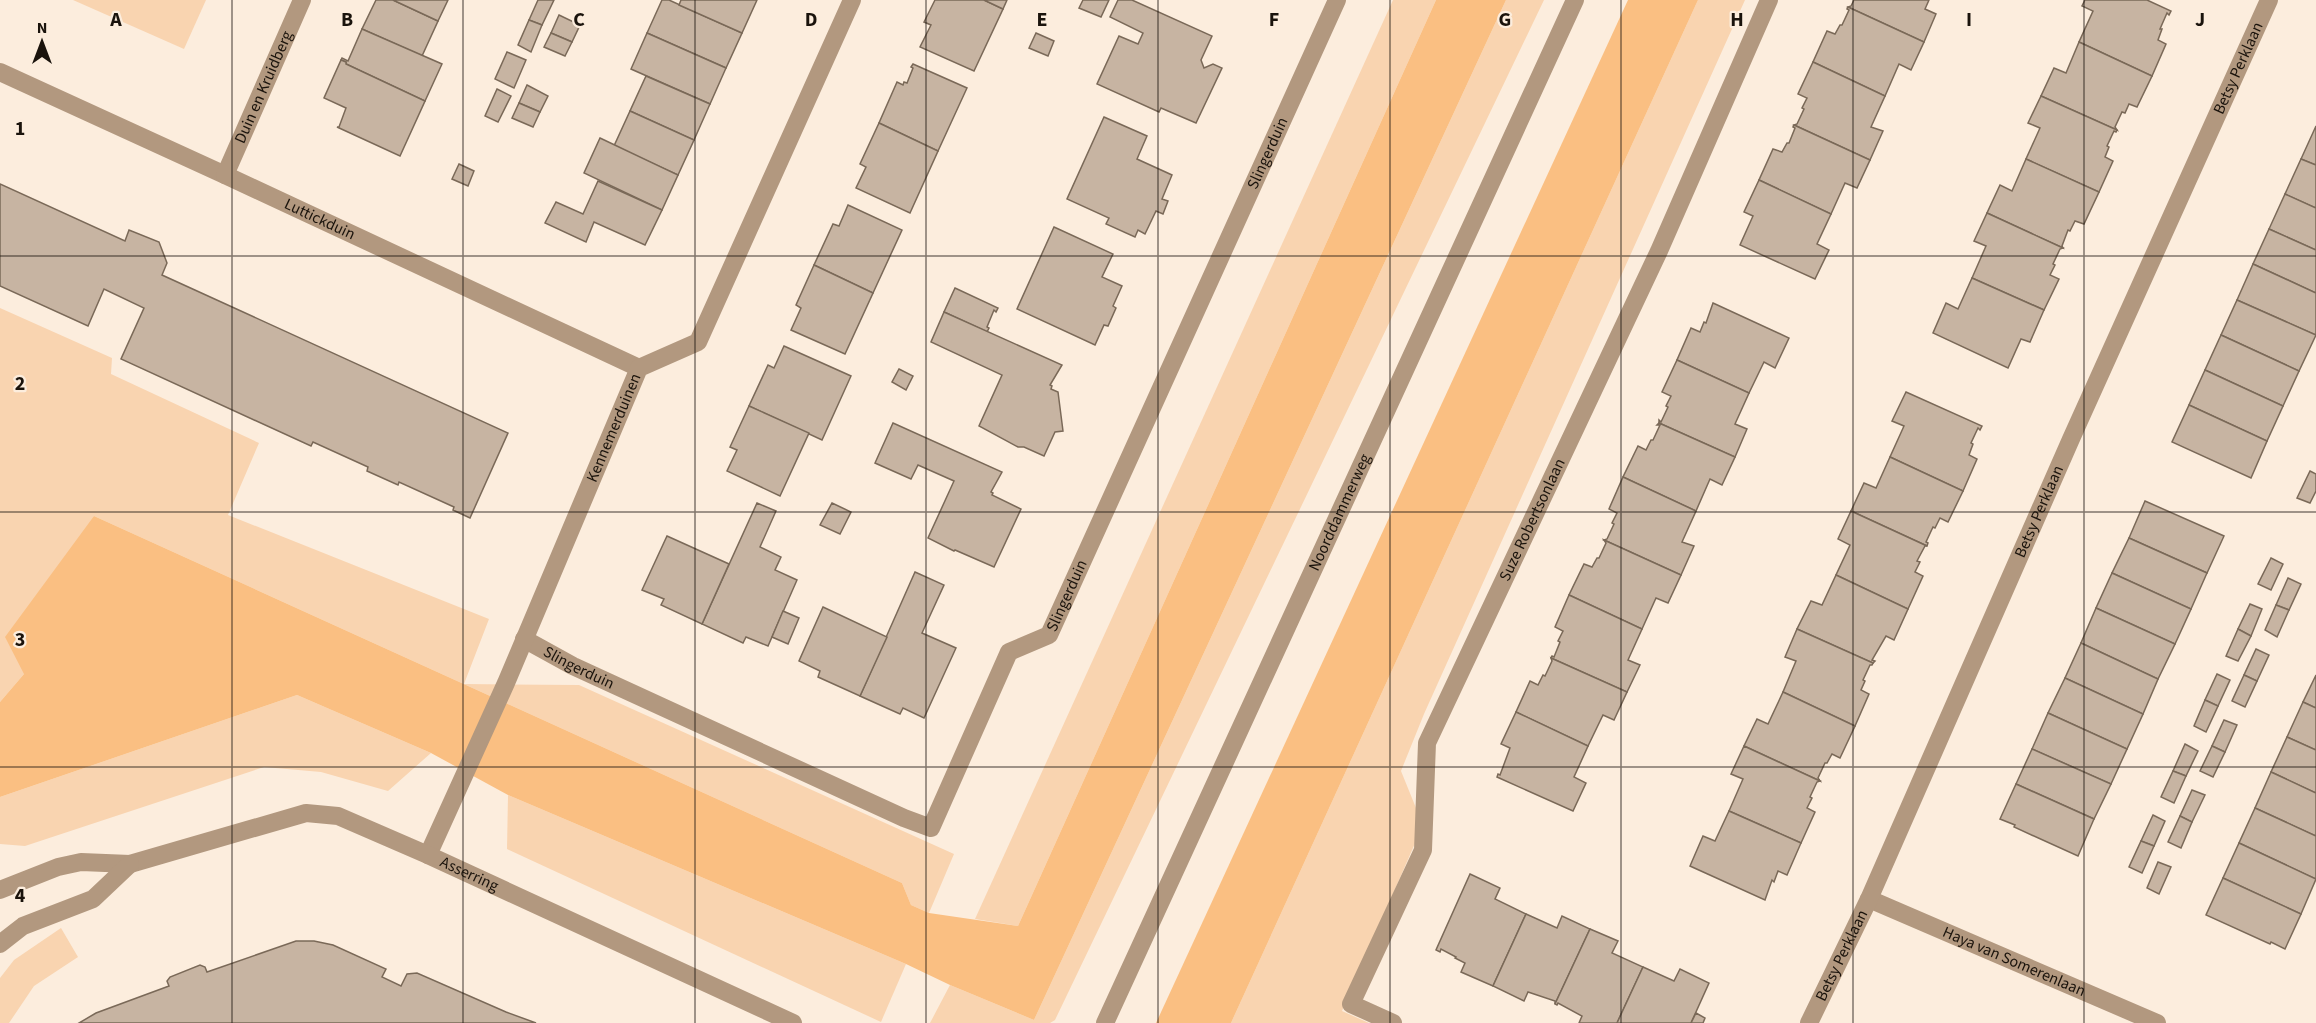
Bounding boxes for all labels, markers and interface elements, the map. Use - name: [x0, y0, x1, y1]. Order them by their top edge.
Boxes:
- text: A: [109, 6, 122, 34]
- text: B: [341, 6, 353, 34]
- text: C: [573, 6, 585, 34]
- text: D: [805, 6, 817, 34]
- text: E: [1037, 6, 1047, 34]
- text: F: [1269, 6, 1279, 34]
- text: G: [1499, 6, 1511, 34]
- text: H: [1730, 6, 1744, 34]
- text: I: [1966, 6, 1972, 34]
- text: J: [2195, 6, 2205, 34]
- north arrow: [12, 12, 72, 72]
- text: N: [37, 17, 47, 39]
- street label: Betsy Perklaan: [2208, 18, 2269, 118]
- street label: Duin en Kruidberg: [229, 27, 298, 147]
- street label: Slingerduin: [1242, 114, 1293, 193]
- text: 1: [15, 115, 25, 143]
- street label: Luttickduin: [281, 193, 359, 245]
- text: 2: [15, 370, 25, 398]
- street label: Kennemerduinen: [581, 370, 647, 485]
- street label: Noorddammerweg: [1303, 450, 1376, 574]
- street label: Suze Robertsonlaan: [1494, 455, 1571, 585]
- street label: Betsy Perklaan: [2009, 462, 2069, 561]
- street label: Slingerduin: [1041, 556, 1093, 635]
- text: 3: [15, 626, 25, 654]
- street label: Slingerduin: [539, 641, 618, 695]
- street label: Asserring: [436, 851, 502, 897]
- text: 4: [15, 882, 26, 910]
- street label: Betsy Perklaan: [1810, 906, 1873, 1005]
- street label: Haya van Somerenlaan: [1939, 921, 2089, 1002]

